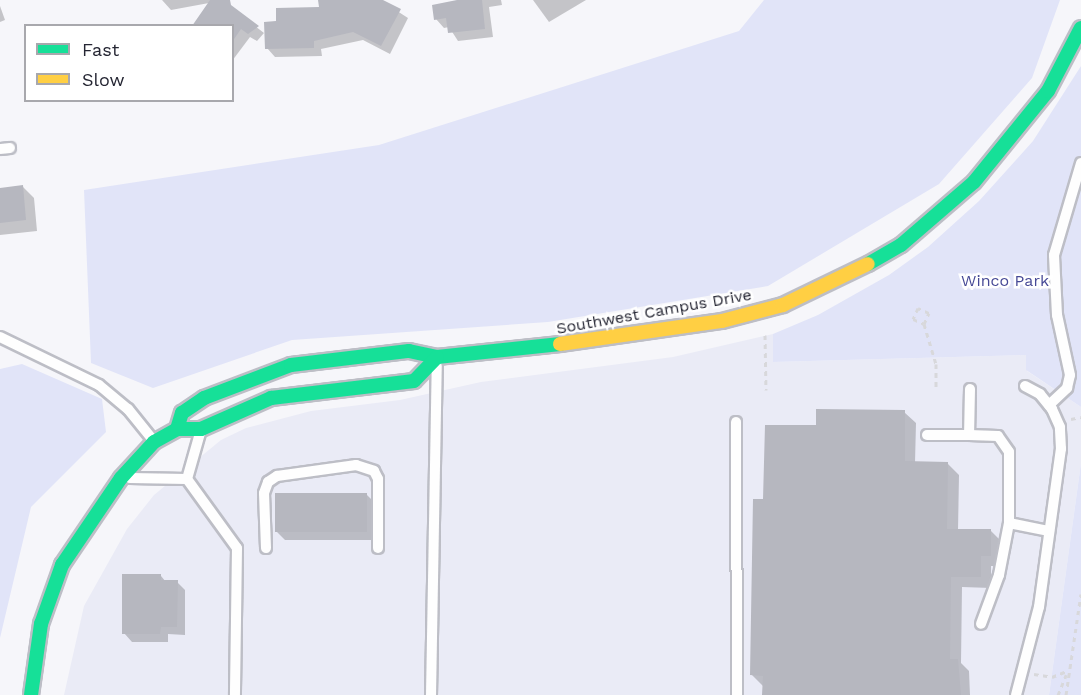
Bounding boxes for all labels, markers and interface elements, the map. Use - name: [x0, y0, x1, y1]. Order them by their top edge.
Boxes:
- legend: [24, 24, 234, 102]
- text: Fast: [82, 39, 119, 60]
- text: Slow: [82, 69, 125, 90]
- park label: Winco Park: [961, 271, 1049, 291]
- street label: Southwest Campus Drive: [555, 285, 753, 339]

